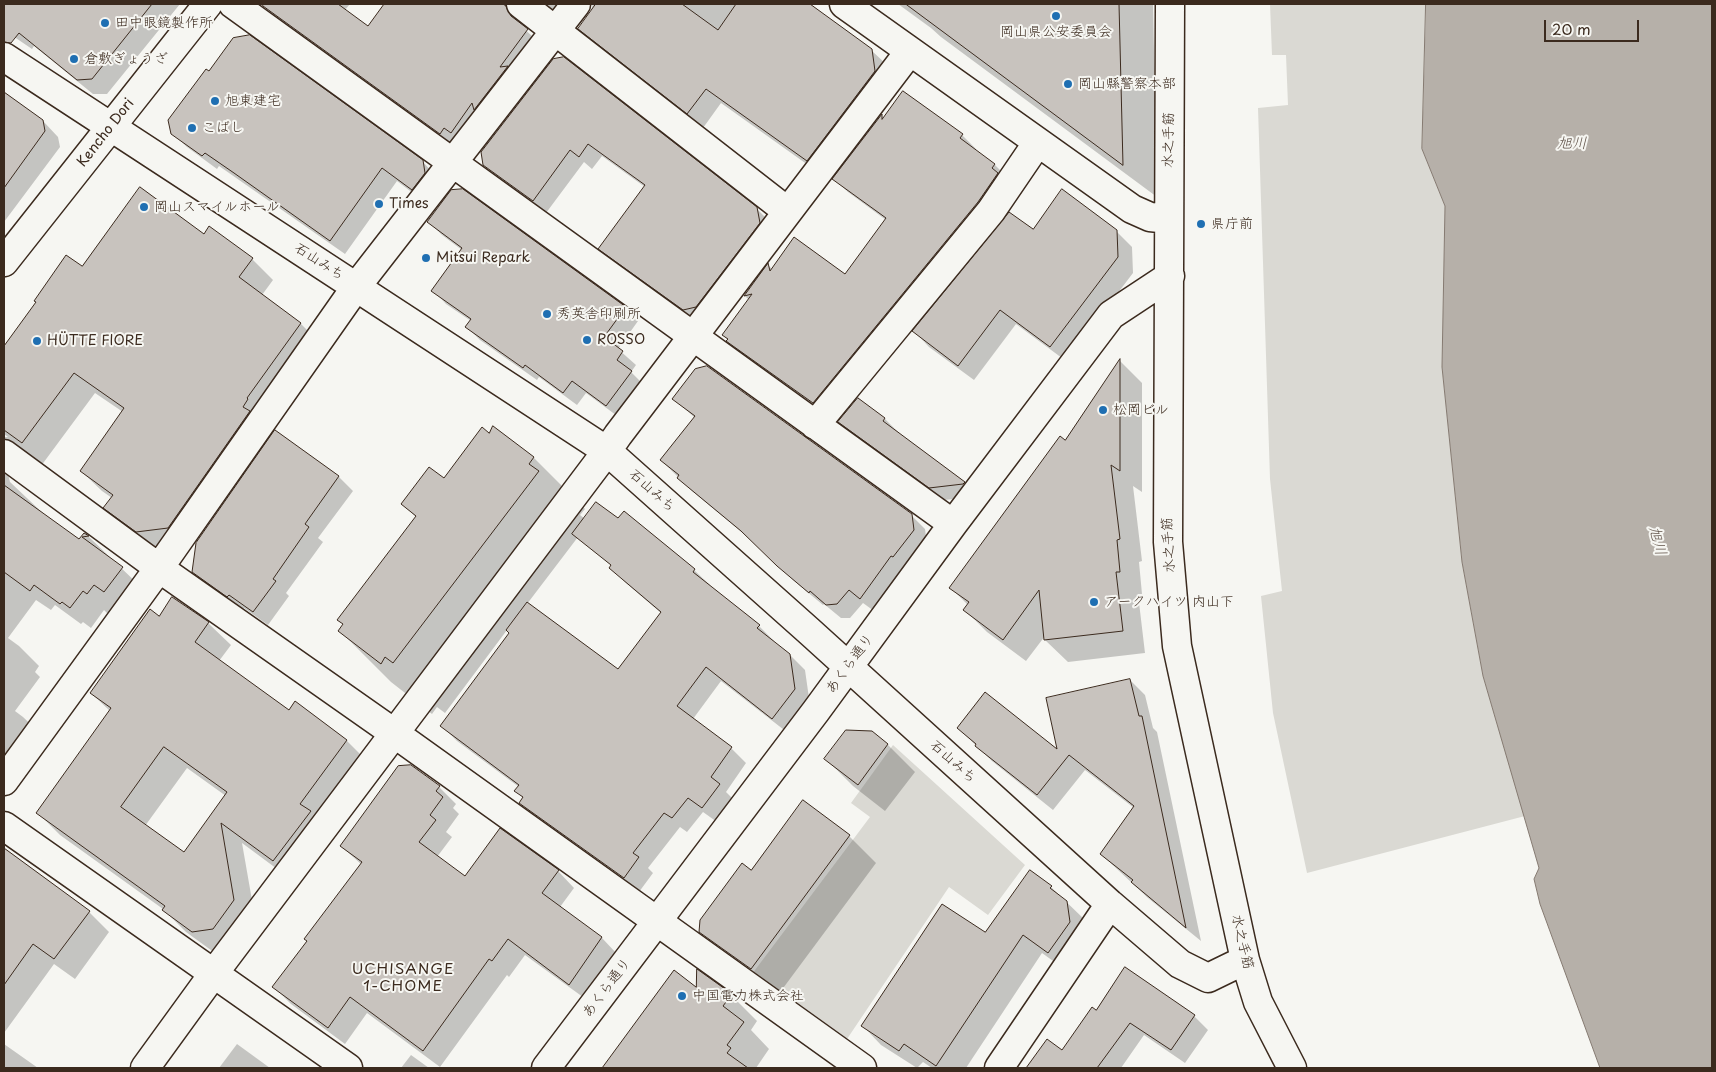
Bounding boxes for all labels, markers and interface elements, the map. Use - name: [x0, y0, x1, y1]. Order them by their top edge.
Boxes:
- marker: 岡山県公安委員会: [1050, 10, 1062, 22]
- scale bar: [1546, 10, 1641, 42]
- place label: 田中眼鏡製作所: [115, 15, 213, 31]
- marker: 田中眼鏡製作所: [99, 17, 111, 29]
- text: 20 m: [1552, 17, 1591, 40]
- place label: 岡山県公安委員会: [1000, 24, 1112, 40]
- place label: 倉敷ぎょうざ: [84, 51, 168, 67]
- marker: 倉敷ぎょうざ: [68, 53, 80, 65]
- place label: 岡山縣警察本部: [1078, 76, 1176, 92]
- marker: 岡山縣警察本部: [1062, 78, 1074, 90]
- place label: 旭東建宅: [225, 93, 281, 109]
- street label: Kencho Dori: [74, 95, 138, 171]
- marker: 旭東建宅: [209, 95, 221, 107]
- street label: 水之手筋: [1160, 112, 1178, 168]
- place label: こばし: [202, 120, 244, 136]
- marker: こばし: [186, 122, 198, 134]
- water label: 旭川: [1557, 135, 1587, 153]
- place label: Times: [389, 196, 429, 212]
- marker: Times: [373, 198, 385, 210]
- place label: 岡山スマイルホール: [154, 199, 280, 215]
- marker: 岡山スマイルホール: [138, 201, 150, 213]
- place label: 県庁前: [1211, 216, 1253, 232]
- marker: 県庁前: [1195, 218, 1207, 230]
- street label: 石山みち: [291, 240, 347, 284]
- place label: Mitsui Repark: [436, 250, 530, 266]
- marker: Mitsui Repark: [420, 252, 432, 264]
- place label: 秀英舎印刷所: [557, 306, 641, 322]
- marker: 秀英舎印刷所: [541, 308, 553, 320]
- place label: ROSSO: [597, 332, 645, 348]
- place label: HÜTTE FIORE: [47, 333, 143, 349]
- marker: ROSSO: [581, 334, 593, 346]
- marker: HÜTTE FIORE: [31, 335, 43, 347]
- place label: 松岡ビル: [1113, 402, 1169, 418]
- marker: 松岡ビル: [1097, 404, 1109, 416]
- street label: 石山みち: [626, 466, 678, 516]
- street label: 水之手筋: [1159, 517, 1179, 573]
- water label: 旭川: [1644, 524, 1670, 558]
- place label: アークハイツ 内山下: [1104, 594, 1234, 610]
- marker: アークハイツ 内山下: [1088, 596, 1100, 608]
- street label: あくら通り: [823, 631, 877, 697]
- street label: 石山みち: [927, 737, 979, 787]
- street label: 水之手筋: [1228, 913, 1256, 971]
- street label: あくら通り: [579, 955, 635, 1021]
- district label: UCHISANGE 1-CHOME: [350, 961, 456, 996]
- place label: 中国電力株式会社: [692, 988, 804, 1004]
- marker: 中国電力株式会社: [676, 990, 688, 1002]

